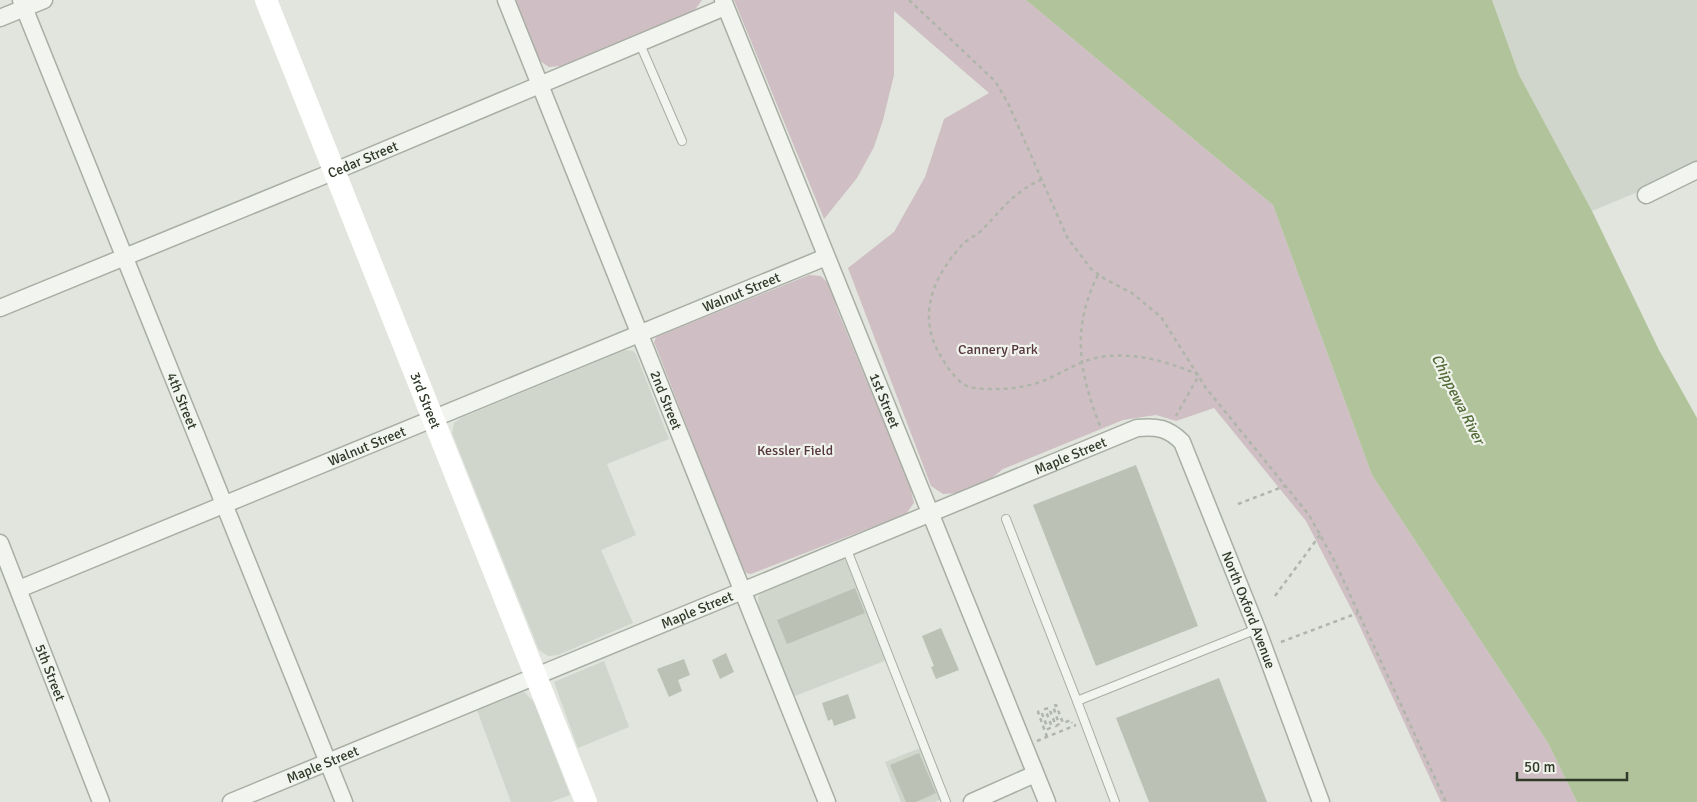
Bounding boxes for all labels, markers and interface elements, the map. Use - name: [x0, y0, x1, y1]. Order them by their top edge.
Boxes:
- street label: Cedar Street: [325, 137, 401, 182]
- street label: Walnut Street: [700, 268, 783, 315]
- park label: Cannery Park: [958, 341, 1038, 358]
- water label: Chippewa River: [1428, 351, 1490, 449]
- street label: 2nd Street: [647, 368, 686, 432]
- street label: 3rd Street: [407, 369, 445, 431]
- street label: 4th Street: [163, 370, 201, 432]
- street label: 1st Street: [866, 370, 904, 431]
- street label: Walnut Street: [325, 422, 408, 469]
- street label: Maple Street: [1032, 433, 1109, 478]
- park label: Kessler Field: [757, 442, 833, 459]
- street label: North Oxford Avenue: [1218, 549, 1279, 671]
- street label: Maple Street: [658, 587, 736, 632]
- street label: 5th Street: [32, 642, 69, 703]
- street label: Maple Street: [284, 742, 361, 787]
- scale bar: [1517, 750, 1627, 782]
- text: 50 m: [1524, 758, 1555, 776]

